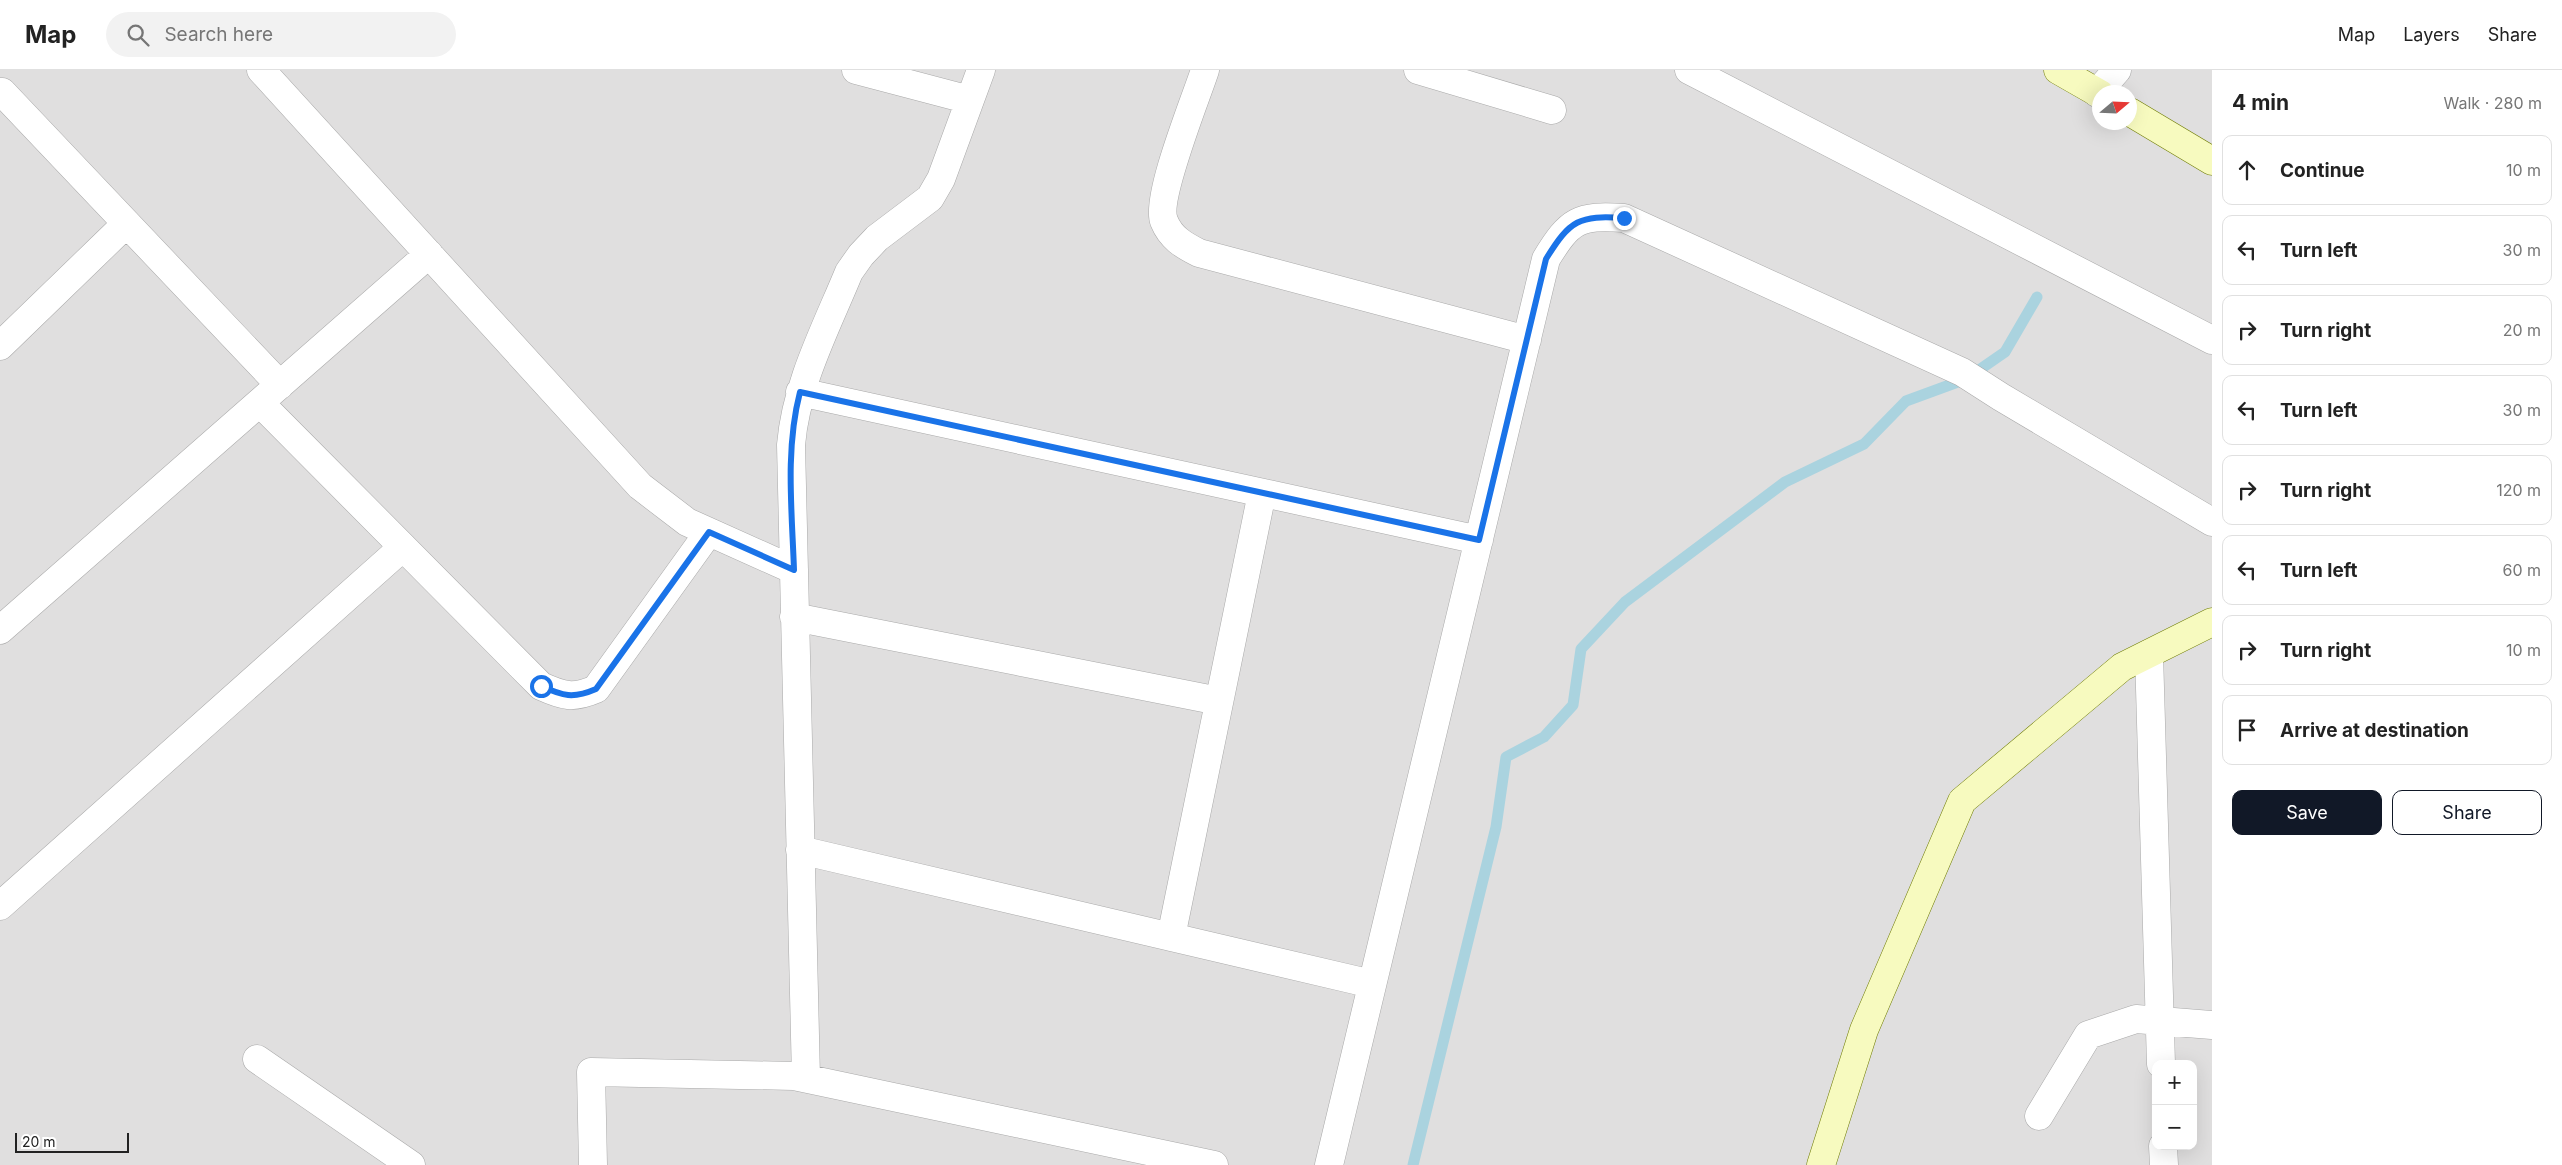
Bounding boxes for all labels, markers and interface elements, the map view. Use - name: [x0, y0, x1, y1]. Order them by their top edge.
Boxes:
- search box: [106, 12, 456, 57]
- text: Map: [25, 20, 76, 49]
- icon: search: [124, 21, 152, 49]
- text: Search here: [164, 23, 273, 46]
- text: Map: [2338, 24, 2375, 45]
- text: Layers: [2403, 24, 2460, 45]
- text: Share: [2488, 24, 2537, 45]
- north arrow: [2092, 85, 2137, 130]
- text: 4 min: [2232, 90, 2289, 115]
- text: Walk · 280 m: [2444, 93, 2542, 113]
- icon: ahead: [2233, 156, 2261, 184]
- text: Continue: [2280, 159, 2365, 182]
- text: 10 m: [2506, 160, 2541, 180]
- route end: [1613, 207, 1636, 230]
- icon: left: [2233, 236, 2261, 264]
- text: Turn left: [2280, 239, 2358, 262]
- text: 30 m: [2503, 240, 2541, 260]
- icon: right: [2233, 316, 2261, 344]
- text: Turn right: [2280, 319, 2371, 342]
- text: 20 m: [2503, 320, 2541, 340]
- icon: left: [2233, 396, 2261, 424]
- text: Turn left: [2280, 399, 2358, 422]
- text: 30 m: [2503, 400, 2541, 420]
- icon: right: [2233, 476, 2261, 504]
- text: Turn right: [2280, 479, 2371, 502]
- text: 120 m: [2496, 480, 2541, 500]
- icon: left: [2233, 556, 2261, 584]
- text: Turn left: [2280, 559, 2358, 582]
- text: 60 m: [2502, 560, 2541, 580]
- icon: right: [2233, 636, 2261, 664]
- text: Turn right: [2280, 639, 2371, 662]
- text: 10 m: [2506, 640, 2541, 660]
- route start: [530, 675, 553, 698]
- icon: arrive: [2233, 716, 2261, 744]
- text: Arrive at destination: [2280, 719, 2469, 742]
- button: Save: [2232, 790, 2382, 835]
- button: Share: [2392, 790, 2542, 835]
- map controls: [2152, 1060, 2197, 1150]
- button: +: [2152, 1060, 2197, 1105]
- button: −: [2152, 1105, 2197, 1150]
- scale bar: [15, 1130, 129, 1153]
- text: 20 m: [22, 1133, 56, 1150]

